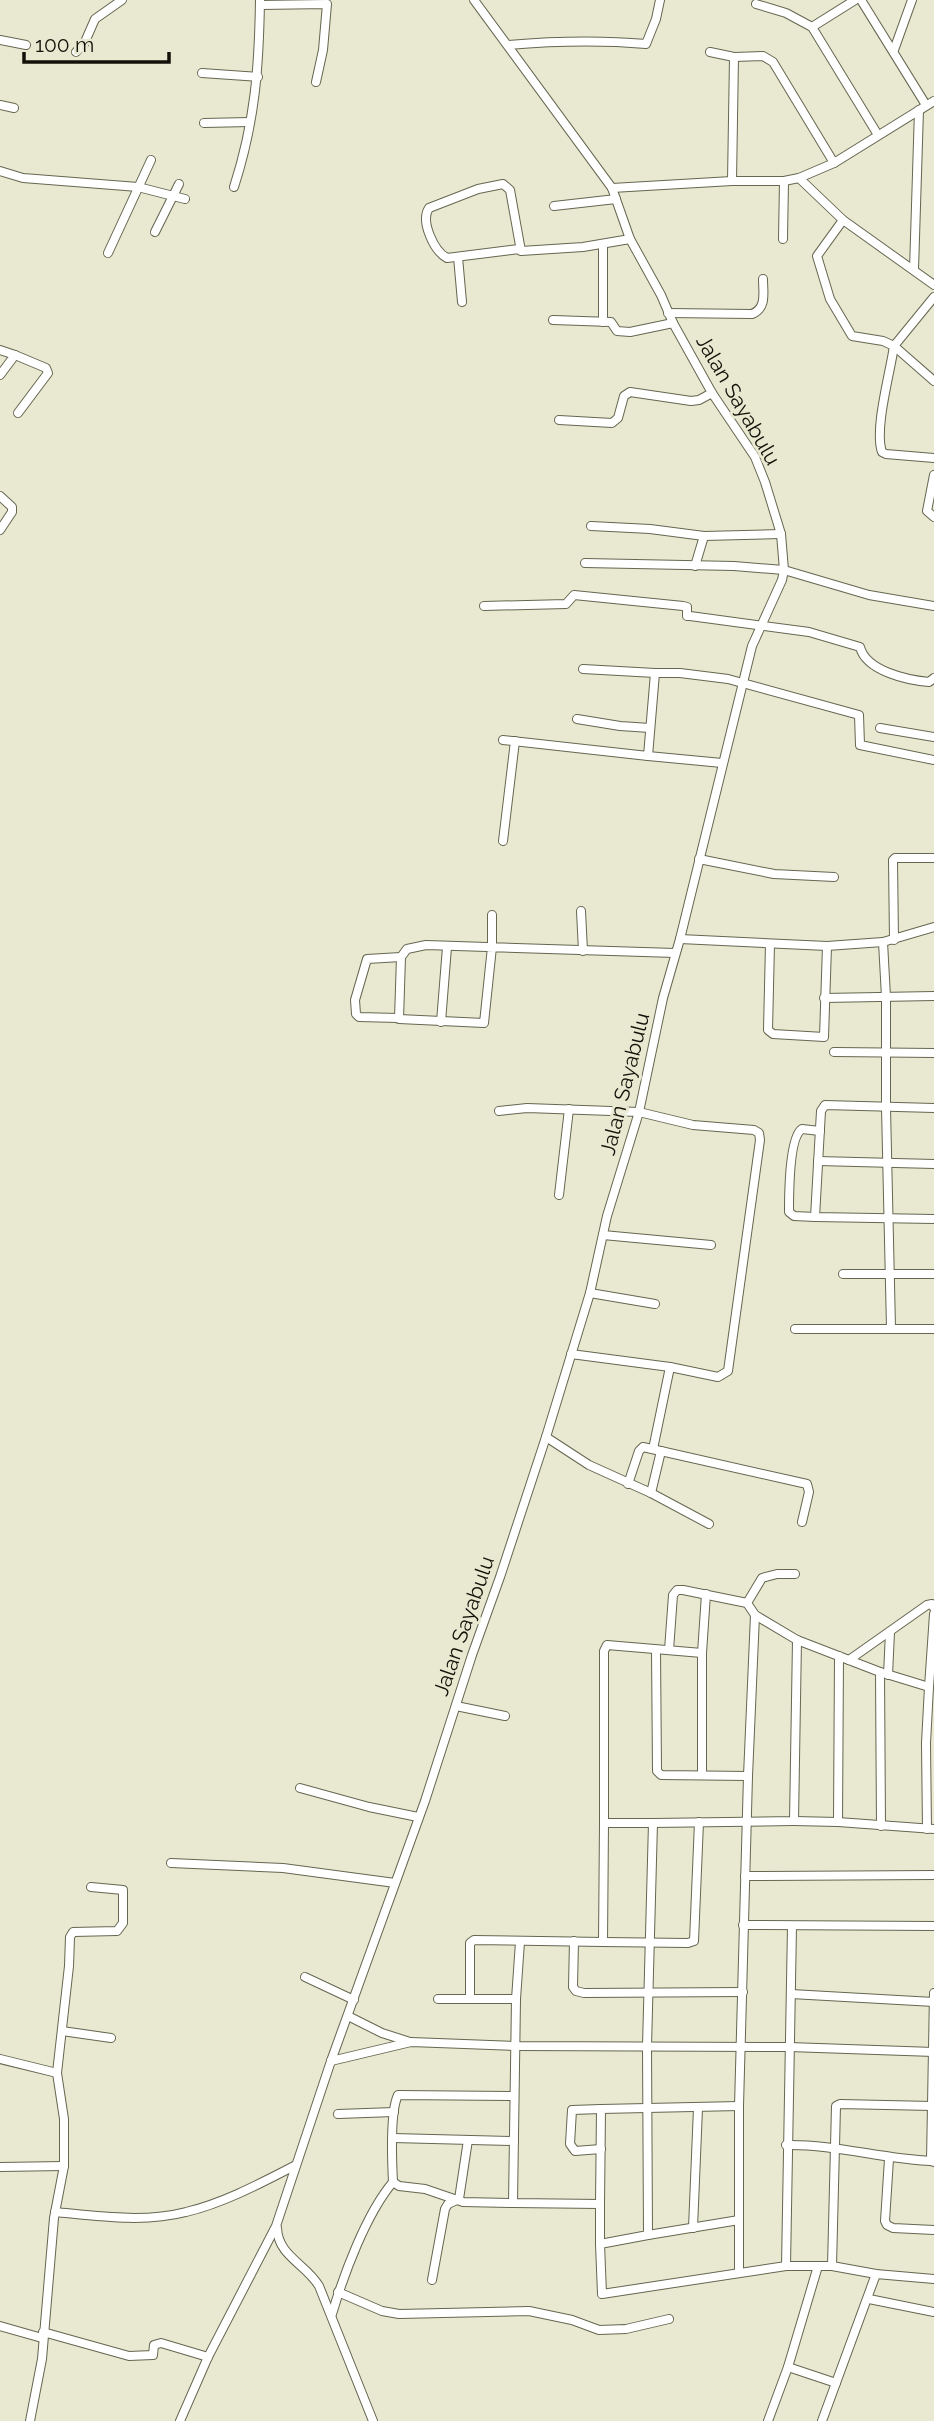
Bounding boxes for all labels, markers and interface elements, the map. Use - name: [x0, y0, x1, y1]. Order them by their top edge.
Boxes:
- scale bar: [24, 21, 170, 65]
- text: 100 m: [35, 32, 94, 57]
- street label: Jalan Sayabulu: [691, 330, 786, 469]
- street label: Jalan Sayabulu: [595, 1010, 654, 1158]
- street label: Jalan Sayabulu: [428, 1553, 499, 1699]

